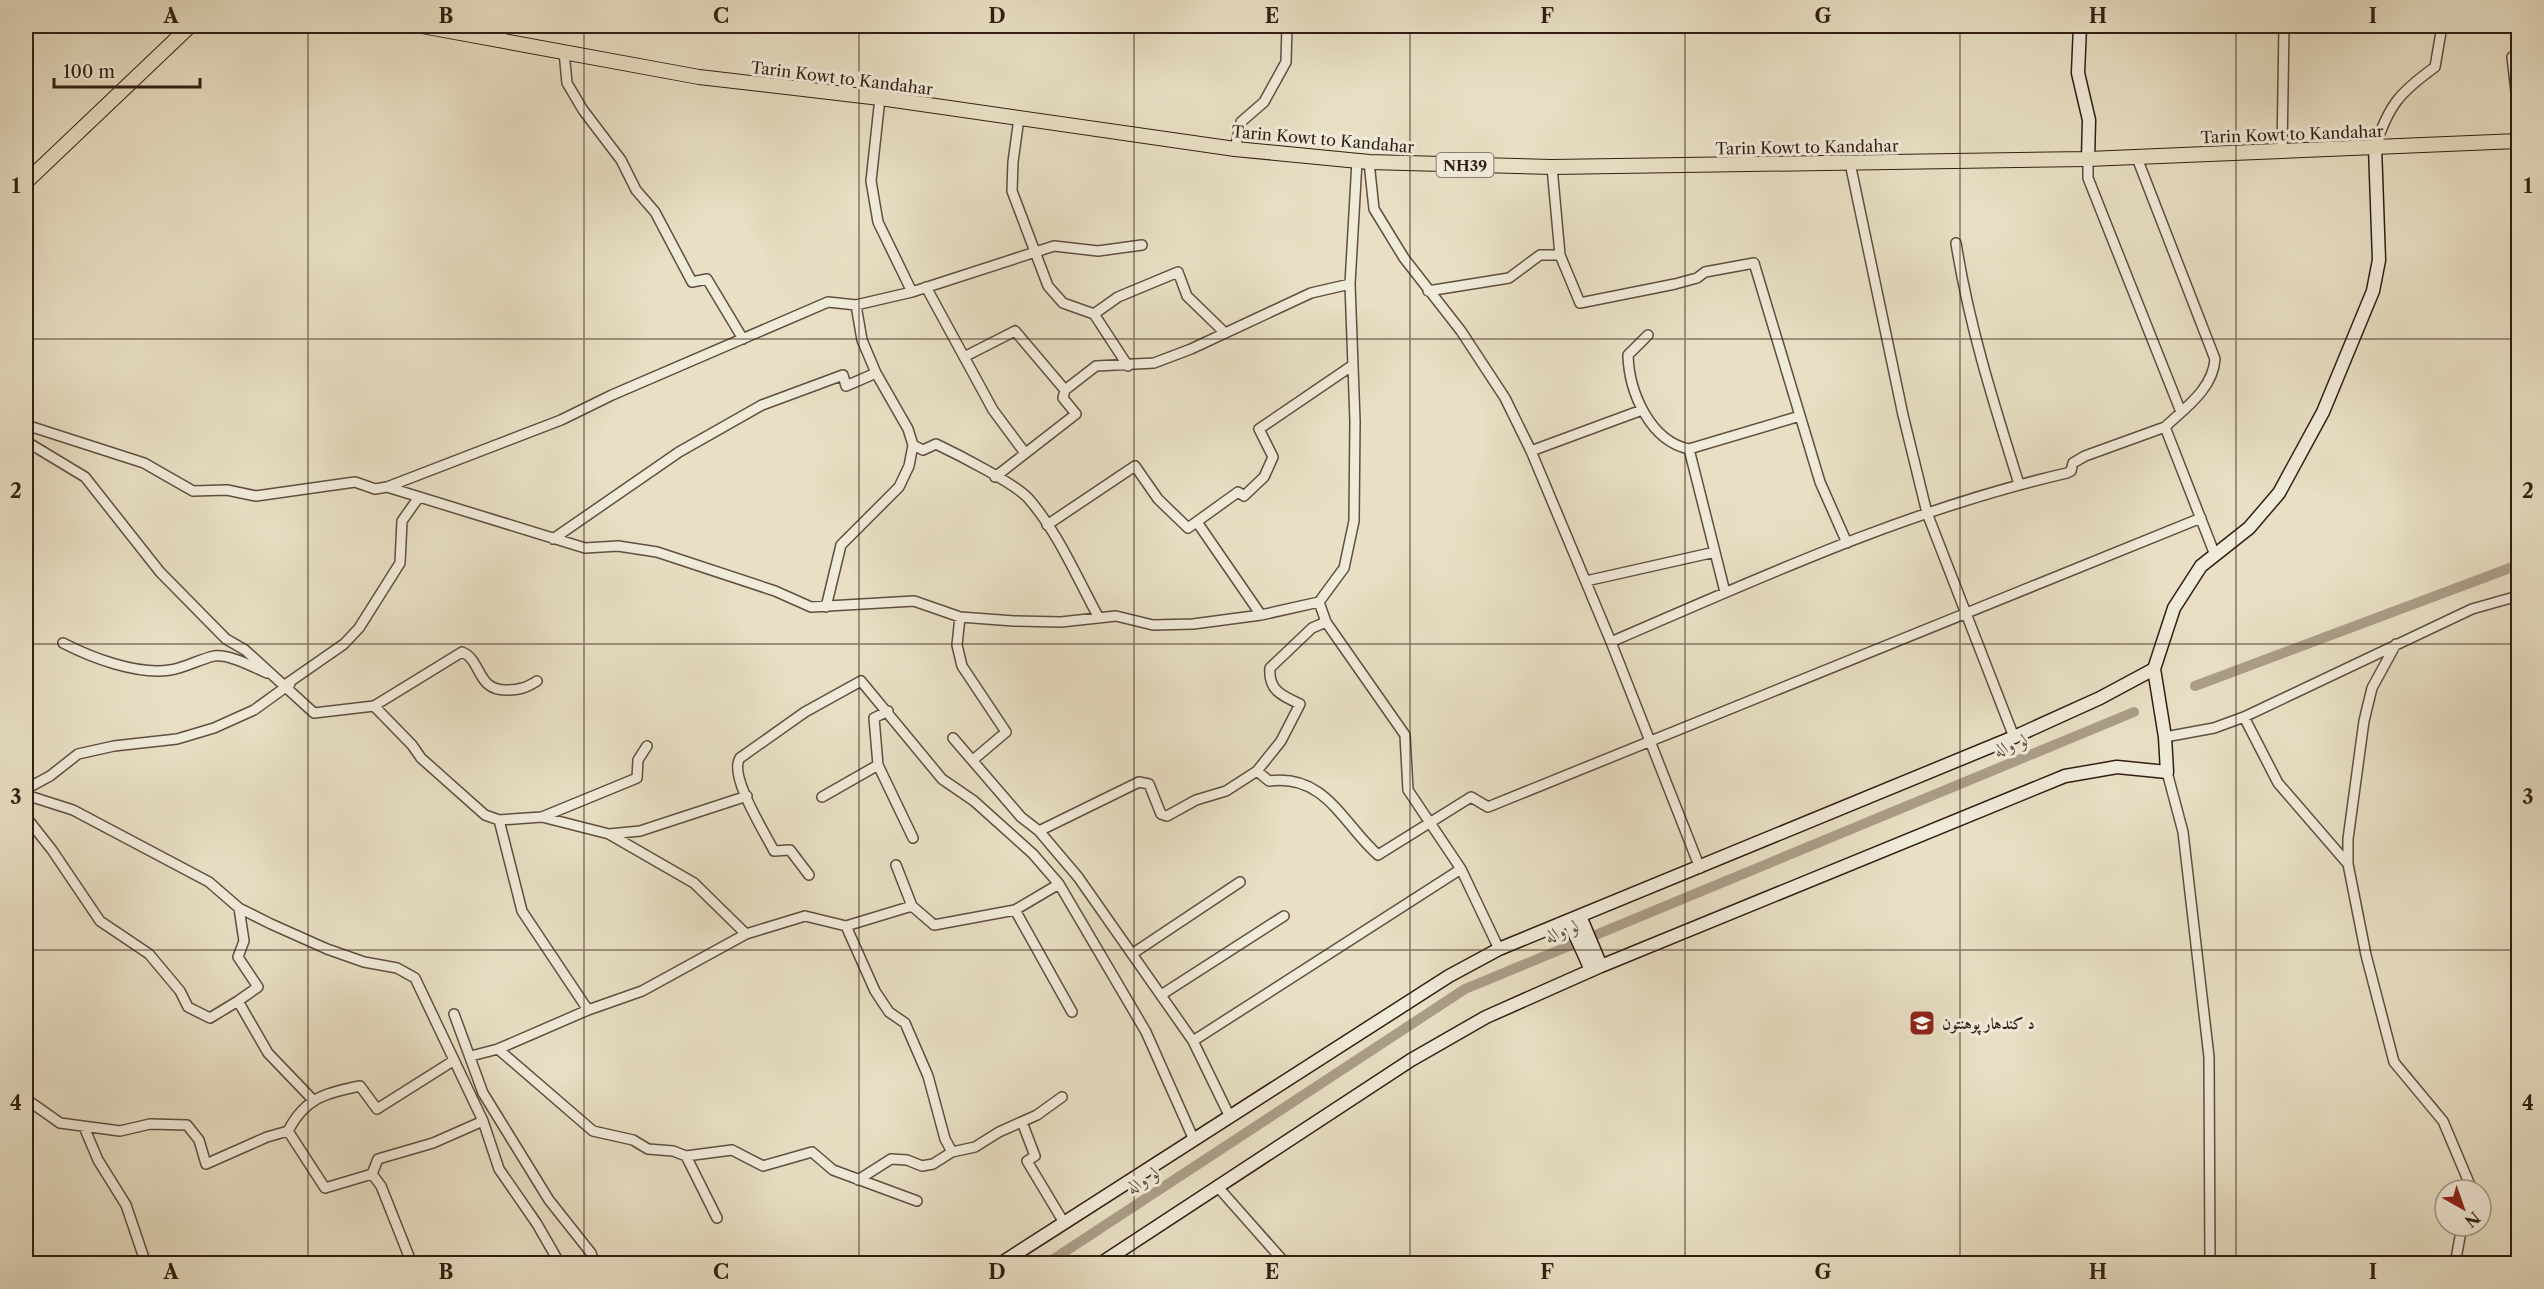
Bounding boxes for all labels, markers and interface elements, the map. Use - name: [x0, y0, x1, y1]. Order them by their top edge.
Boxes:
- text: A: [162, 4, 179, 28]
- text: B: [439, 4, 454, 28]
- text: C: [713, 4, 729, 28]
- text: D: [988, 4, 1006, 28]
- text: E: [1265, 4, 1279, 28]
- text: F: [1540, 4, 1554, 28]
- text: G: [1815, 4, 1832, 28]
- text: H: [2089, 4, 2107, 28]
- text: I: [2369, 4, 2377, 28]
- scale bar: [54, 51, 200, 89]
- street label: Tarin Kowt to Kandahar: [750, 57, 934, 99]
- text: 100 m: [63, 61, 115, 83]
- street label: Tarin Kowt to Kandahar: [1231, 121, 1415, 157]
- street label: Tarin Kowt to Kandahar: [2200, 121, 2384, 147]
- street label: Tarin Kowt to Kandahar: [1715, 135, 1899, 159]
- road number: NH39: [1436, 153, 1494, 177]
- text: 1: [12, 174, 21, 198]
- text: 1: [2524, 174, 2533, 198]
- text: 2: [10, 479, 22, 503]
- text: 2: [2522, 479, 2534, 503]
- water label: لو واله: [1991, 728, 2031, 762]
- text: 3: [10, 785, 22, 809]
- text: 3: [2522, 785, 2534, 809]
- water label: لو واله: [1542, 914, 1582, 948]
- school or university icon: د کندهار پوهنتون: [1907, 1008, 1937, 1038]
- place label: د کندهار پوهنتون: [1942, 1013, 2035, 1036]
- text: 4: [10, 1091, 22, 1115]
- text: 4: [2522, 1091, 2534, 1115]
- water label: لو واله: [1122, 1161, 1164, 1199]
- north arrow: [2433, 1178, 2493, 1238]
- text: N: [2461, 1207, 2484, 1232]
- text: A: [162, 1260, 179, 1284]
- text: B: [439, 1260, 454, 1284]
- text: C: [713, 1260, 729, 1284]
- text: D: [988, 1260, 1006, 1284]
- text: E: [1265, 1260, 1279, 1284]
- text: F: [1540, 1260, 1554, 1284]
- text: G: [1815, 1260, 1832, 1284]
- text: H: [2089, 1260, 2107, 1284]
- text: I: [2369, 1260, 2377, 1284]

